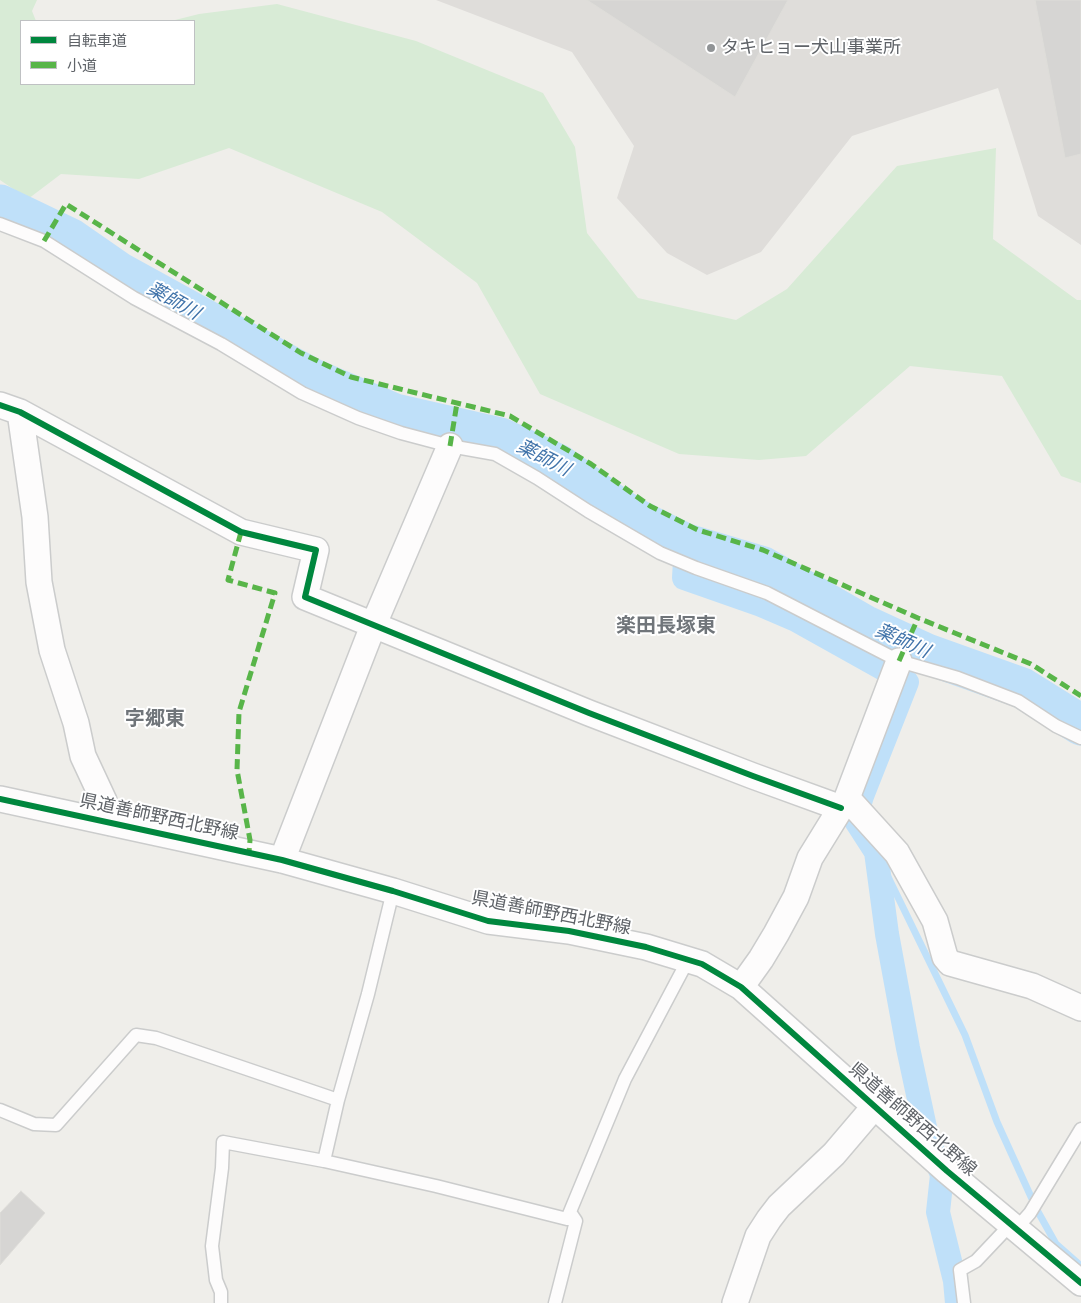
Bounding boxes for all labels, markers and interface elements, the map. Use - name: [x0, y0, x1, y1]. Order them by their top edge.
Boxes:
- legend: [20, 20, 195, 85]
- text: 自転車道: [67, 32, 127, 50]
- place label: タキヒョー犬山事業所: [721, 37, 901, 59]
- marker: タキヒョー犬山事業所: [705, 42, 717, 54]
- text: 小道: [67, 57, 97, 75]
- water label: 薬師川: [143, 278, 203, 326]
- water label: 薬師川: [512, 436, 574, 482]
- district label: 楽田長塚東: [616, 615, 716, 639]
- water label: 薬師川: [871, 620, 933, 664]
- district label: 字郷東: [125, 708, 185, 732]
- street label: 県道善師野西北野線: [78, 791, 240, 845]
- street label: 県道善師野西北野線: [469, 888, 633, 940]
- street label: 県道善師野西北野線: [844, 1059, 980, 1181]

